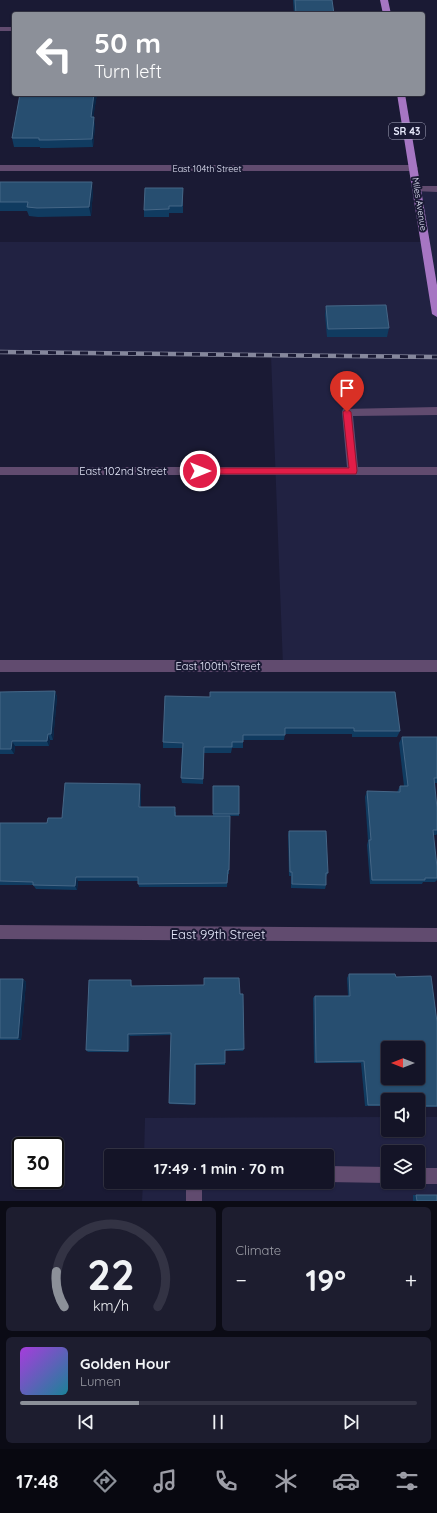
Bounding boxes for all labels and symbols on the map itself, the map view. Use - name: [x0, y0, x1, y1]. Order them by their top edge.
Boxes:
- road number: SR 43: [389, 123, 425, 139]
- street label: East 104th Street: [173, 163, 241, 174]
- street label: Miles Avenue: [410, 177, 430, 231]
- pin: [330, 371, 364, 412]
- position arrow: [179, 450, 221, 492]
- street label: East 102nd Street: [79, 464, 167, 478]
- street label: East 100th Street: [175, 659, 261, 673]
- street label: East 99th Street: [171, 926, 265, 942]
- north arrow: [381, 1041, 425, 1085]
- speed limit sign: 30: [12, 1137, 64, 1189]

